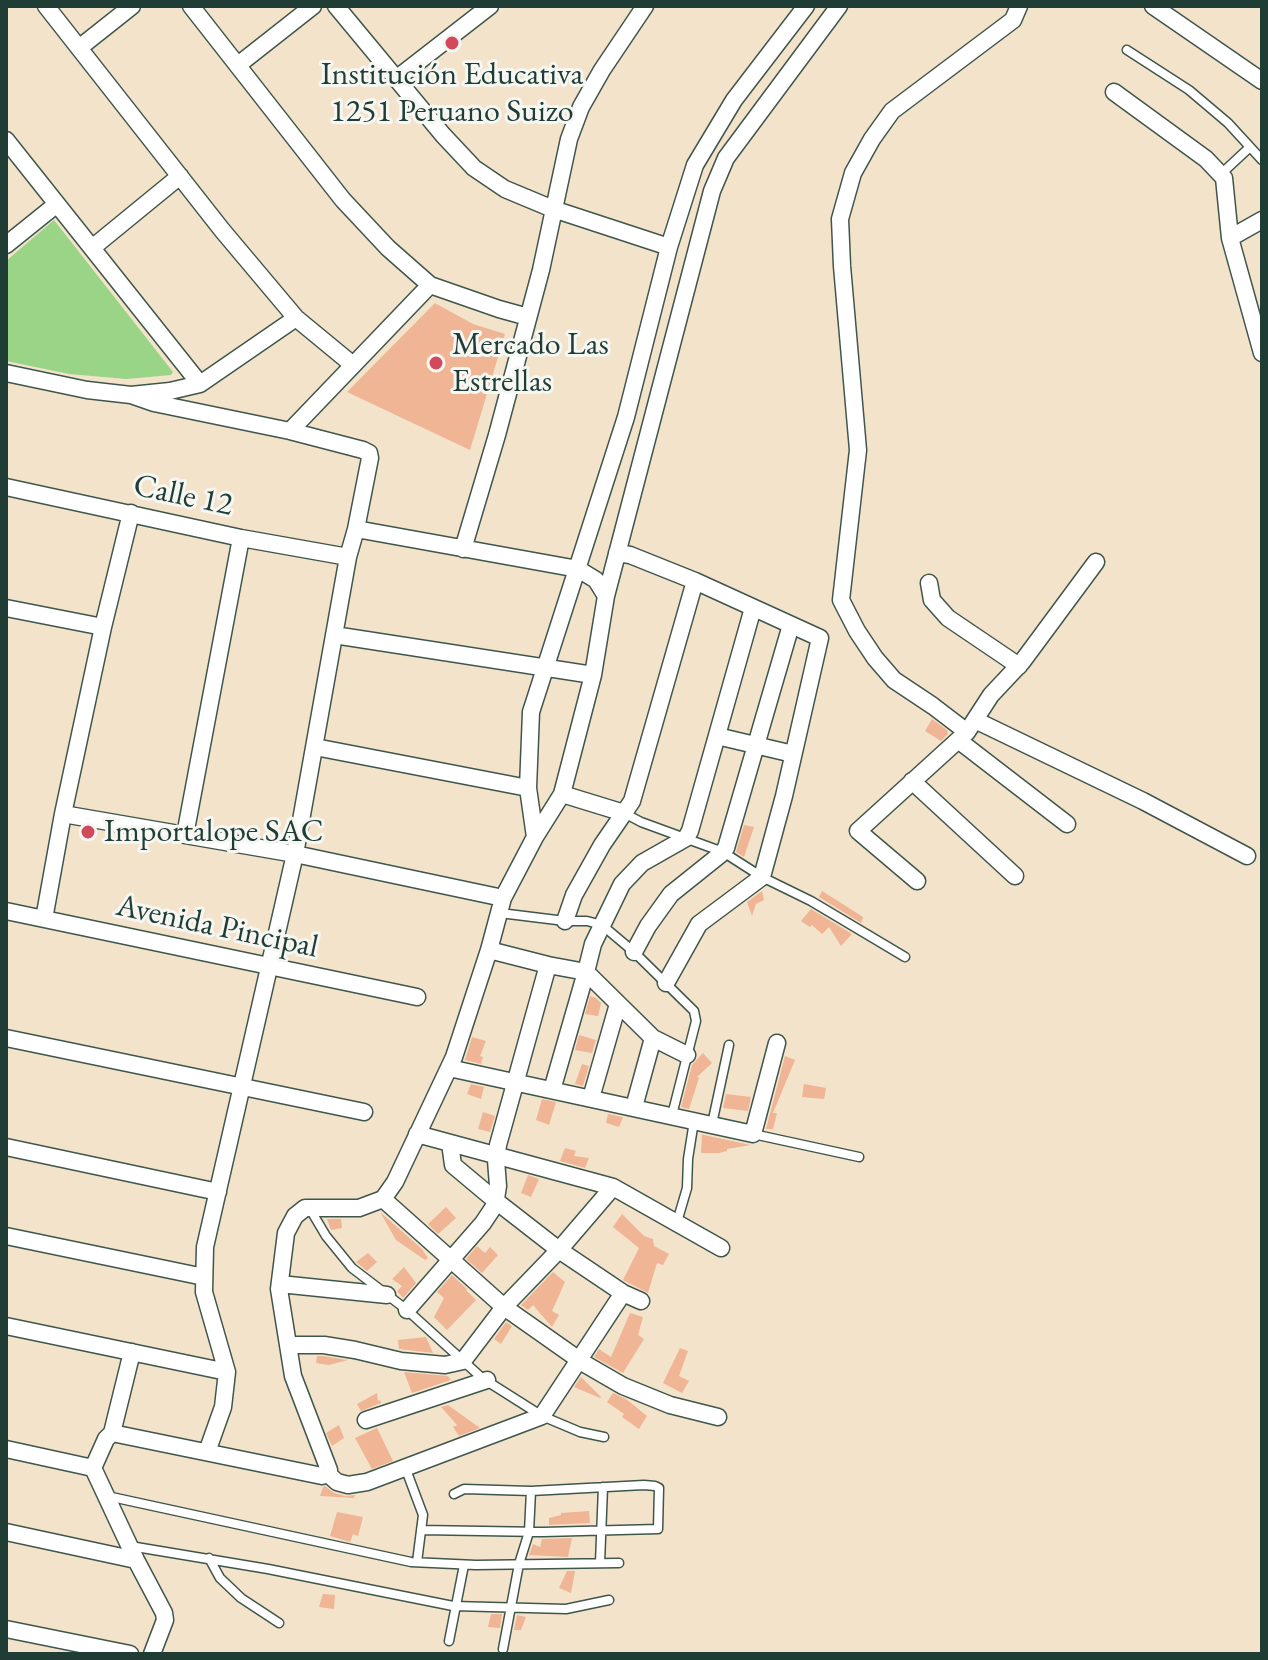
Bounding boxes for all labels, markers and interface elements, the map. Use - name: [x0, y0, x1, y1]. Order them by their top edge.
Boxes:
- marker: Institución Educativa 1251 Peruano Suizo: [443, 34, 461, 52]
- place label: Institución Educativa 1251 Peruano Suizo: [321, 56, 583, 131]
- place label: Mercado Las Estrellas: [452, 326, 609, 401]
- marker: Mercado Las Estrellas: [427, 354, 445, 372]
- street label: Calle 12: [130, 467, 236, 525]
- place label: Importalope SAC: [104, 813, 324, 851]
- marker: Importalope SAC: [79, 823, 97, 841]
- street label: Avenida Pincipal: [113, 887, 321, 967]

